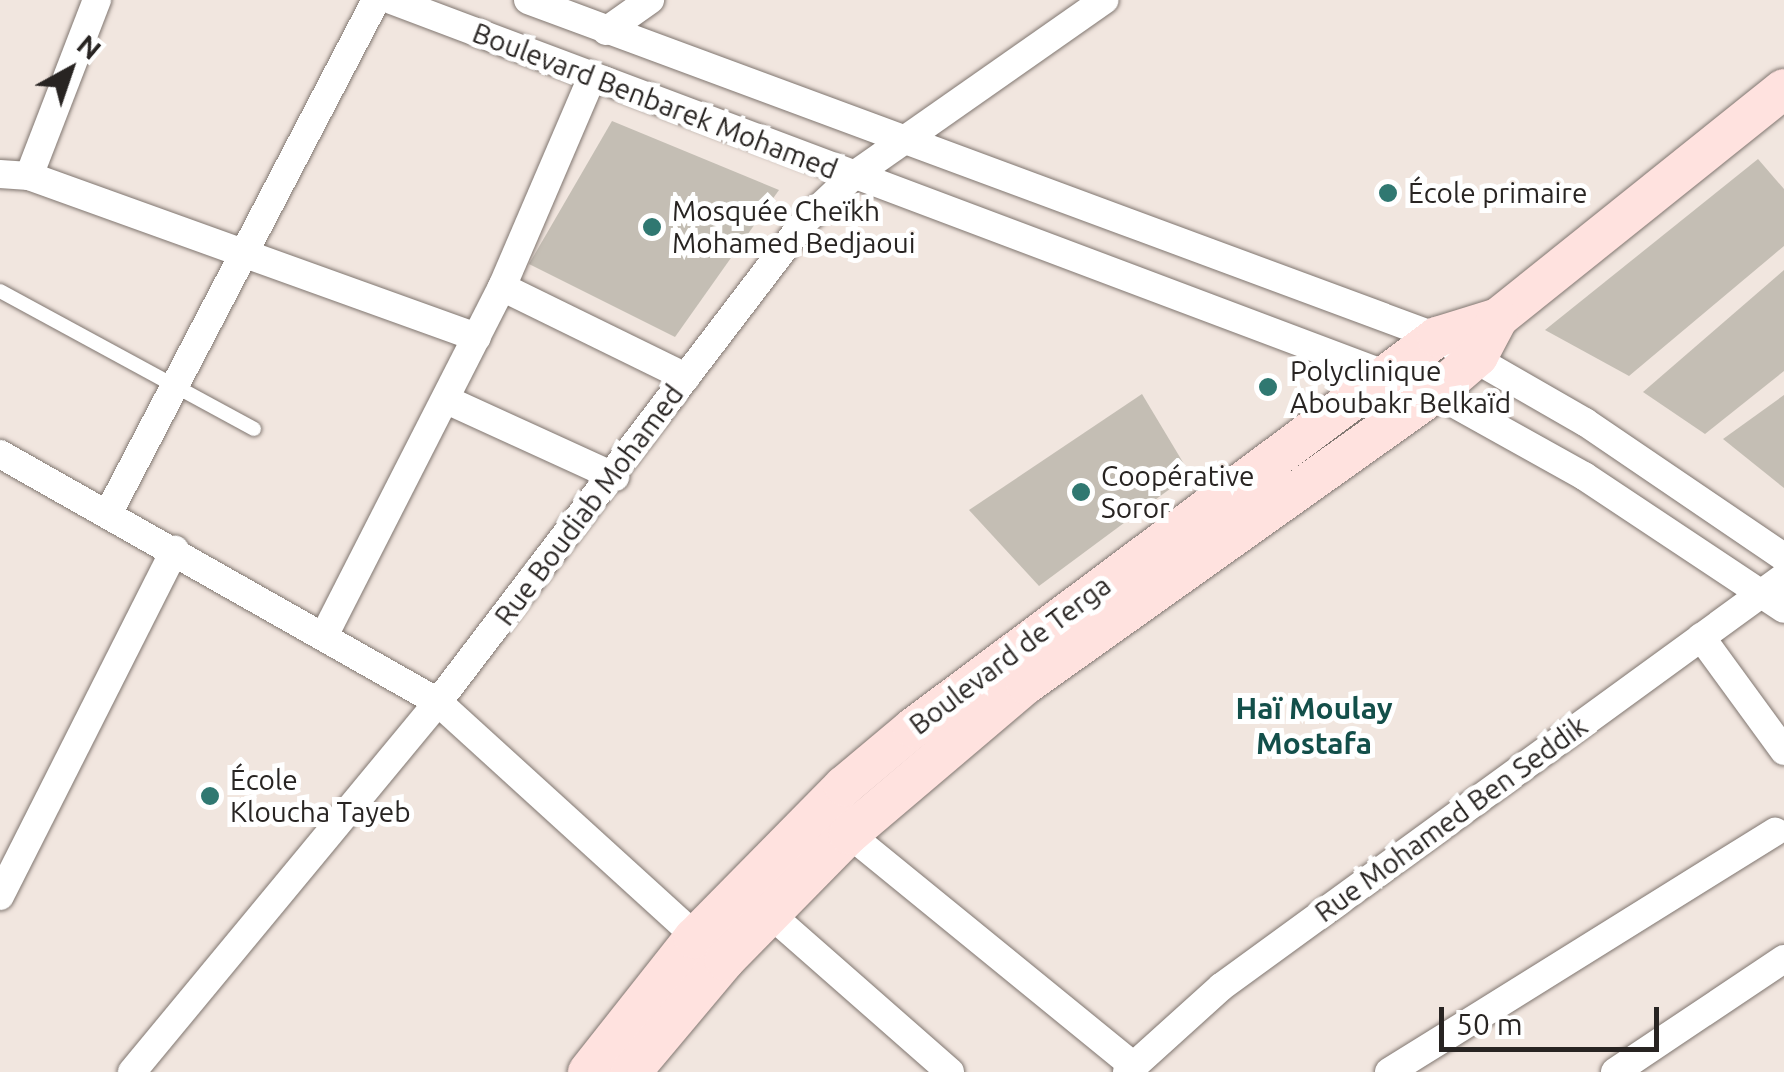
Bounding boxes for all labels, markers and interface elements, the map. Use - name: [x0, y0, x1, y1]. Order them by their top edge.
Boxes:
- street label: Boulevard Benbarek Mohamed: [468, 16, 842, 186]
- north arrow: [20, 20, 120, 120]
- text: N: [72, 28, 108, 65]
- place label: École primaire: [1408, 176, 1587, 210]
- marker: École primaire: [1377, 182, 1399, 204]
- place label: Mosquée Cheïkh Mohamed Bedjaoui: [672, 194, 915, 260]
- marker: Mosquée Cheïkh Mohamed Bedjaoui: [641, 216, 663, 238]
- place label: Polyclinique Aboubakr Belkaïd: [1290, 354, 1511, 420]
- marker: Polyclinique Aboubakr Belkaïd: [1255, 374, 1281, 400]
- street label: Rue Boudiab Mohamed: [487, 378, 691, 632]
- place label: Coopérative Soror: [1101, 459, 1255, 525]
- marker: Coopérative Soror: [1070, 481, 1092, 503]
- street label: Boulevard de Terga: [903, 568, 1117, 742]
- district label: Haï Moulay Mostafa: [1235, 690, 1393, 760]
- street label: Rue Mohamed Ben Seddik: [1308, 709, 1594, 929]
- place label: École Kloucha Tayeb: [230, 763, 411, 829]
- marker: École Kloucha Tayeb: [199, 785, 221, 807]
- scale bar: [1444, 987, 1664, 1049]
- text: 50 m: [1456, 1007, 1523, 1041]

